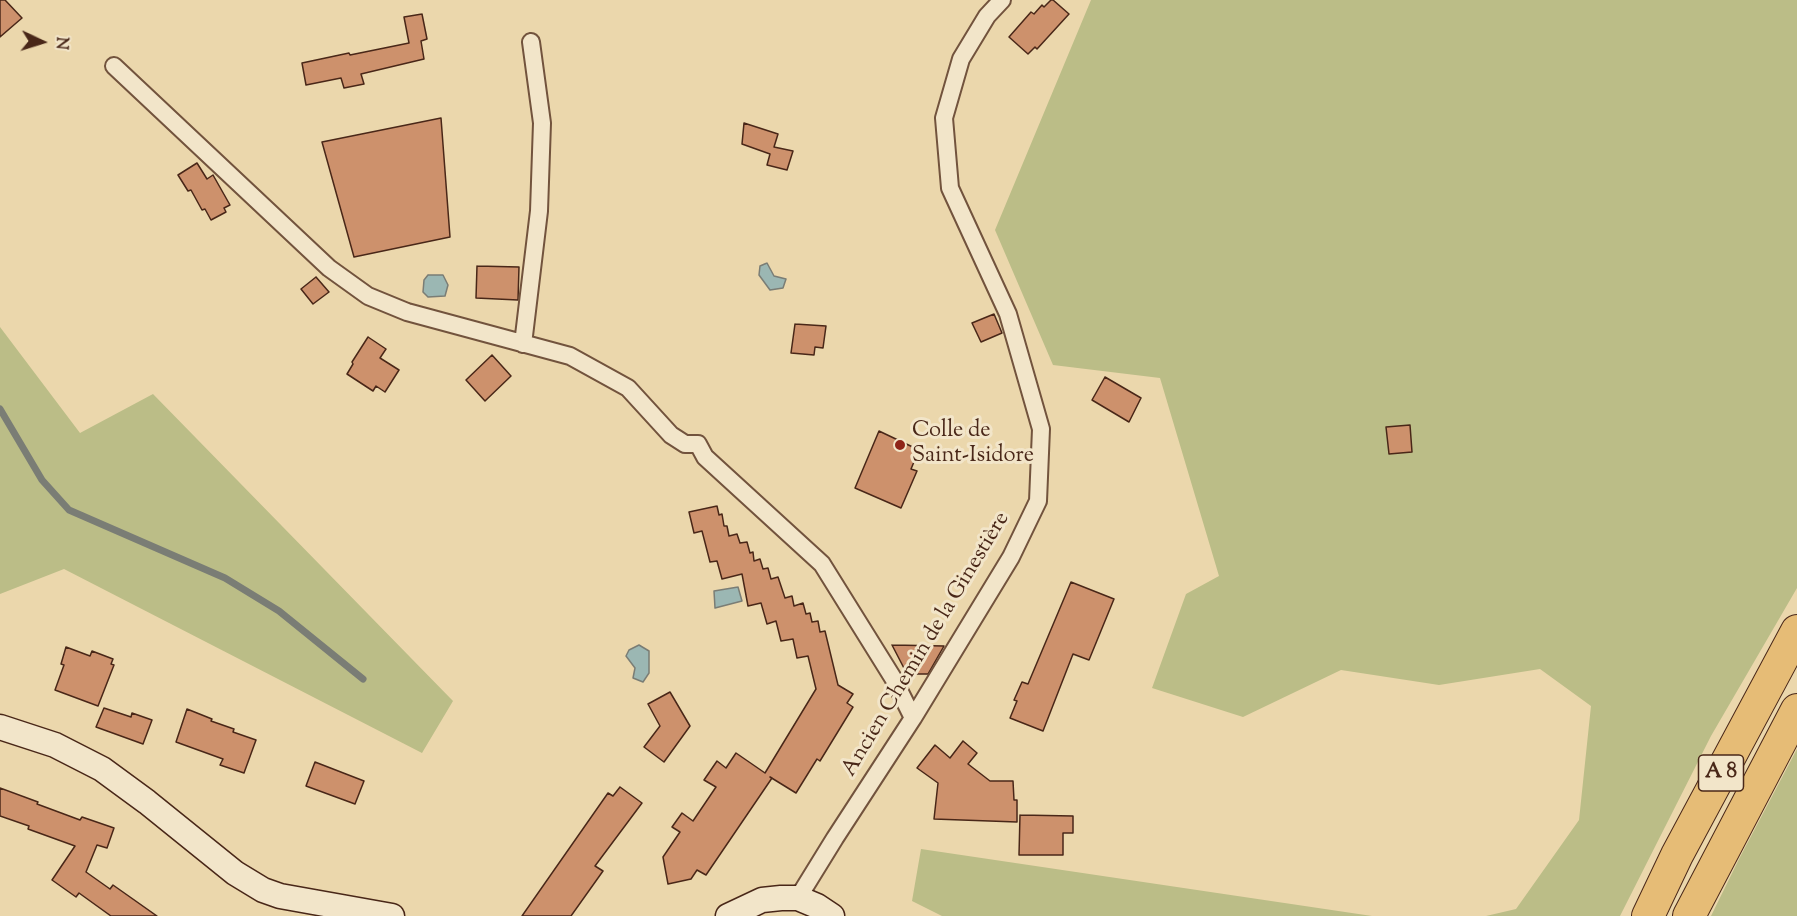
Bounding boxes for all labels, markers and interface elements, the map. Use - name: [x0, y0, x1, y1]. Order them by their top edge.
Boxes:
- north arrow: [12, 12, 72, 72]
- text: N: [49, 36, 72, 50]
- place label: Colle de Saint-Isidore: [912, 419, 1034, 470]
- marker: Colle de Saint-Isidore: [893, 438, 907, 452]
- street label: Ancien Chemin de la Ginestière: [837, 508, 1017, 782]
- road number: A 8: [1698, 755, 1744, 791]

